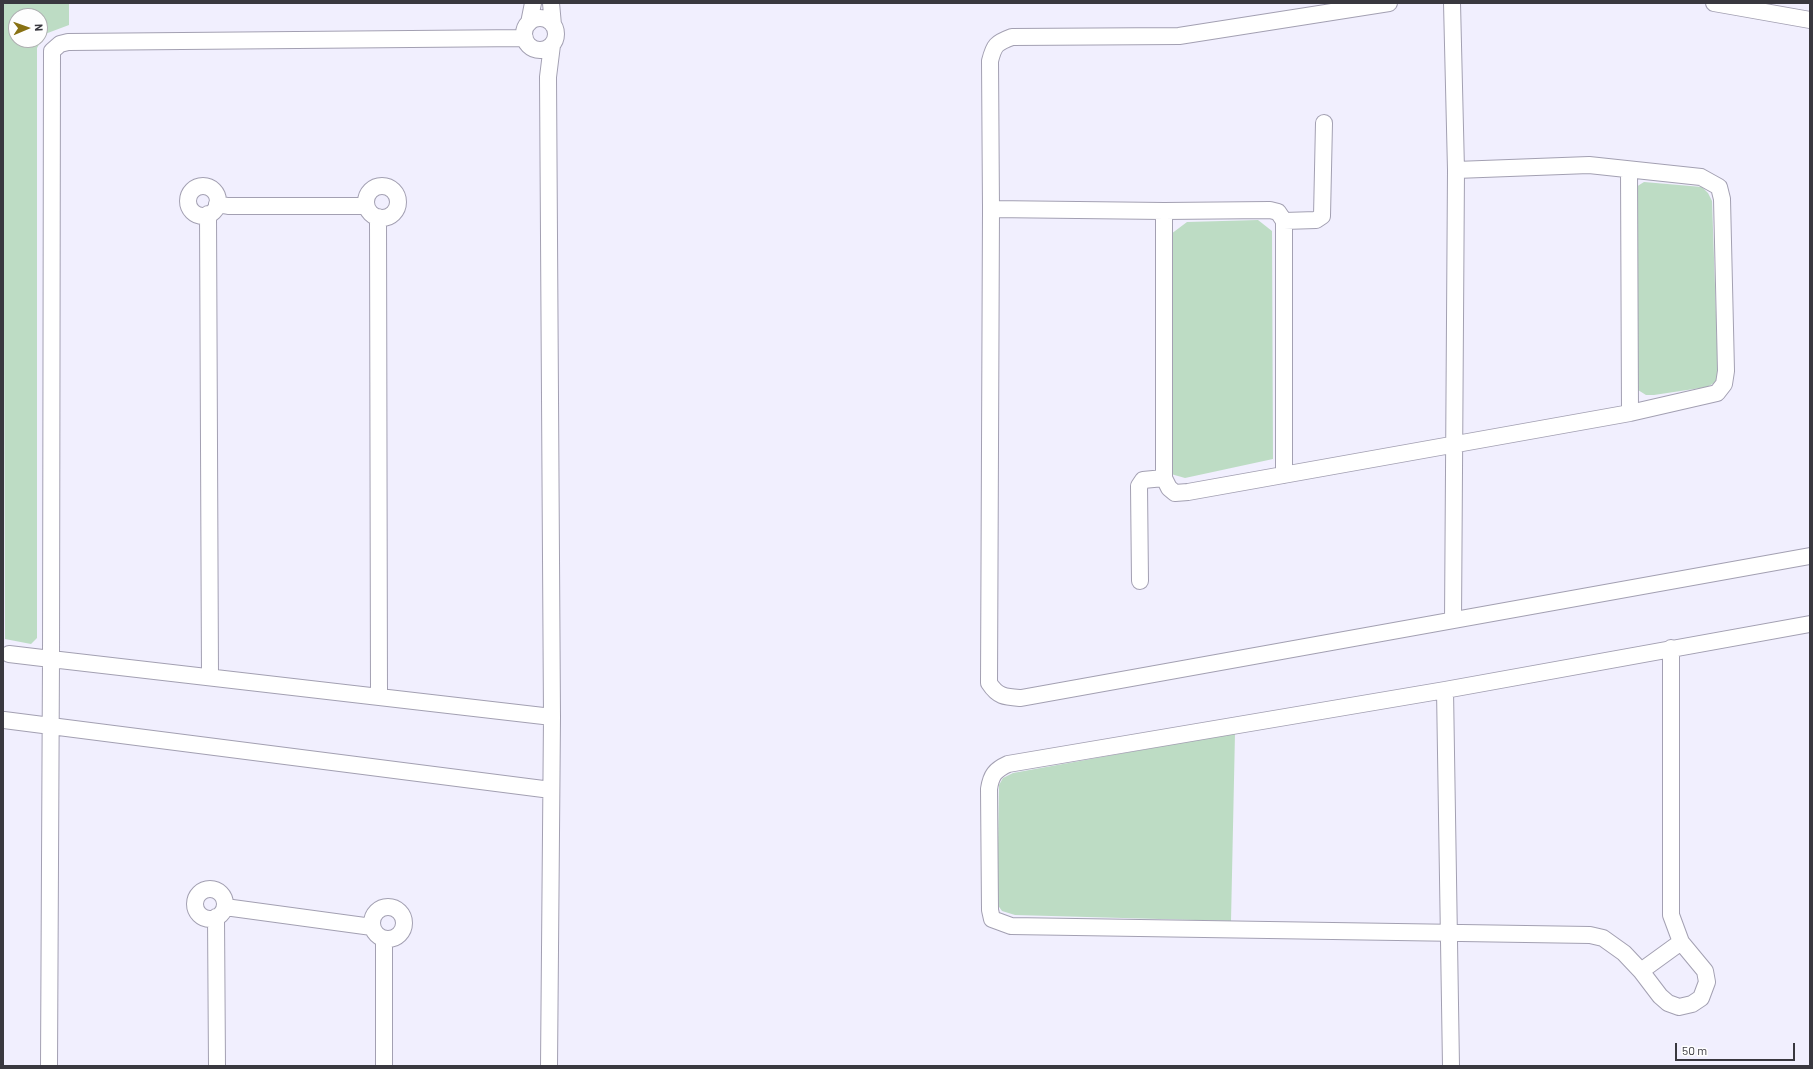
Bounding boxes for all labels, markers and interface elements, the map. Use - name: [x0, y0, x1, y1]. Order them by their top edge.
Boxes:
- north arrow: [8, 8, 48, 48]
- text: N: [33, 24, 46, 31]
- scale bar: [1677, 1035, 1797, 1061]
- text: 50 m: [1682, 1043, 1707, 1057]

